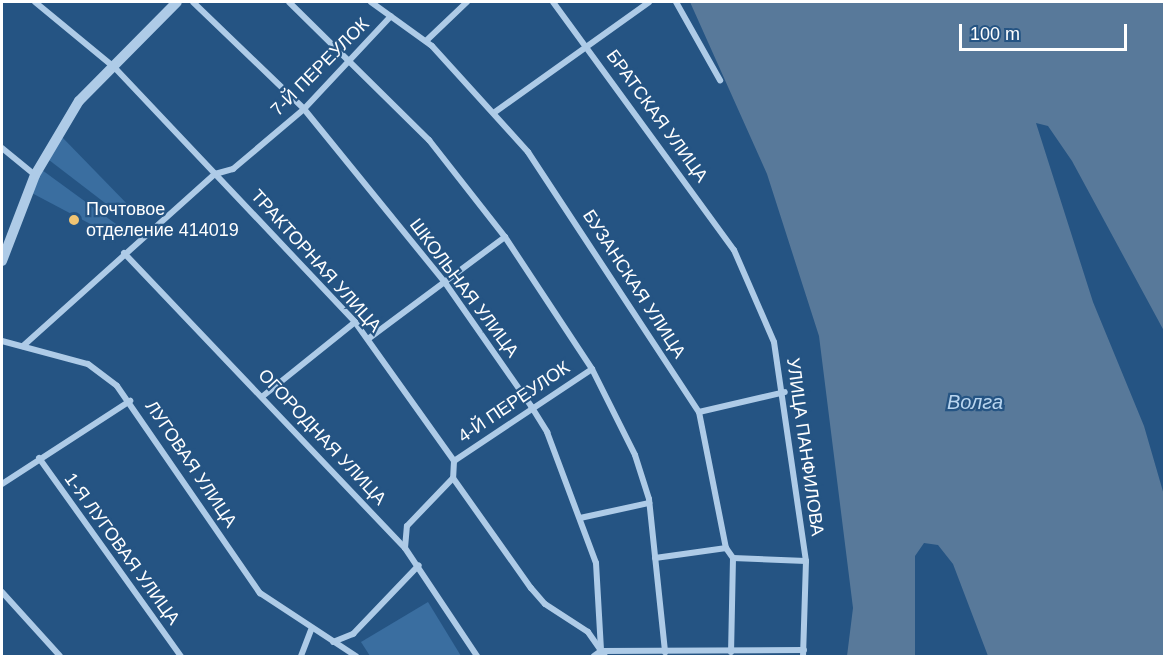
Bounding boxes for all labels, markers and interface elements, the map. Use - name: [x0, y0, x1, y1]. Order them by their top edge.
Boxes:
- scale bar: [962, 12, 1130, 50]
- street label: 7-Й ПЕРЕУЛОК: [266, 13, 374, 121]
- text: 100 m: [970, 24, 1020, 44]
- street label: БРАТСКАЯ УЛИЦА: [602, 45, 712, 187]
- street label: ТРАКТОРНАЯ УЛИЦА: [246, 185, 386, 337]
- place label: Почтовое отделение 414019: [86, 199, 239, 242]
- street label: БУЗАНСКАЯ УЛИЦА: [578, 206, 690, 362]
- marker: Почтовое отделение 414019: [67, 213, 81, 227]
- street label: ШКОЛЬНАЯ УЛИЦА: [405, 214, 523, 362]
- street label: 4-Й ПЕРЕУЛОК: [454, 357, 574, 447]
- street label: УЛИЦА ПАНФИЛОВА: [782, 357, 828, 537]
- street label: ОГОРОДНАЯ УЛИЦА: [253, 365, 391, 509]
- water label: Волга: [947, 390, 1003, 414]
- street label: ЛУГОВАЯ УЛИЦА: [141, 396, 241, 532]
- street label: 1-Я ЛУГОВАЯ УЛИЦА: [60, 469, 184, 629]

